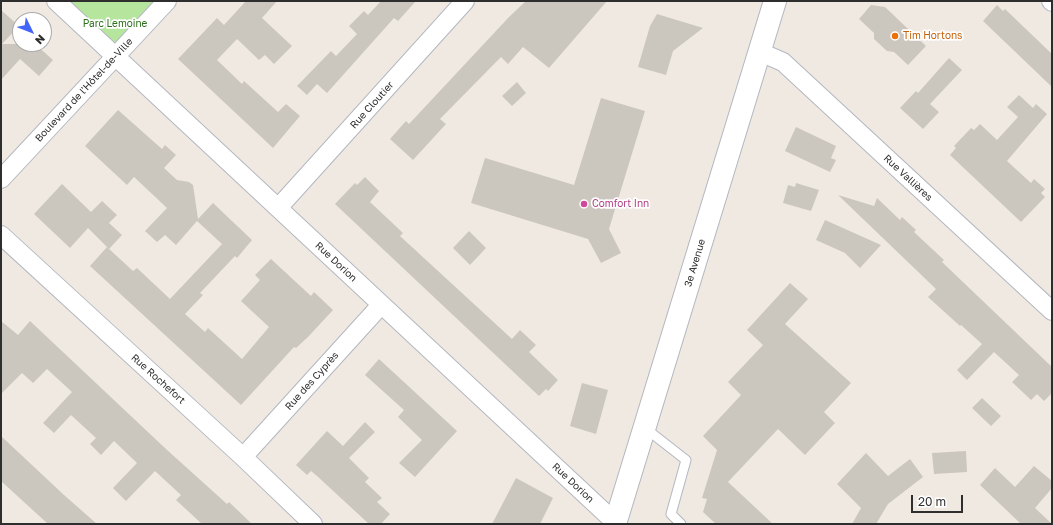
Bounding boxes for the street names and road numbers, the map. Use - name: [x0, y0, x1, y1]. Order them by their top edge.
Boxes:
- street label: Boulevard de l'Hôtel-de-Ville: [33, 36, 135, 144]
- street label: Rue Cloutier: [348, 79, 396, 131]
- street label: Rue Vallières: [881, 152, 935, 204]
- street label: 3e Avenue: [682, 238, 708, 288]
- street label: Rue Dorion: [313, 240, 359, 284]
- street label: Rue des Cyprès: [283, 349, 341, 413]
- street label: Rue Rochefort: [128, 352, 188, 406]
- street label: Rue Dorion: [550, 461, 596, 505]

